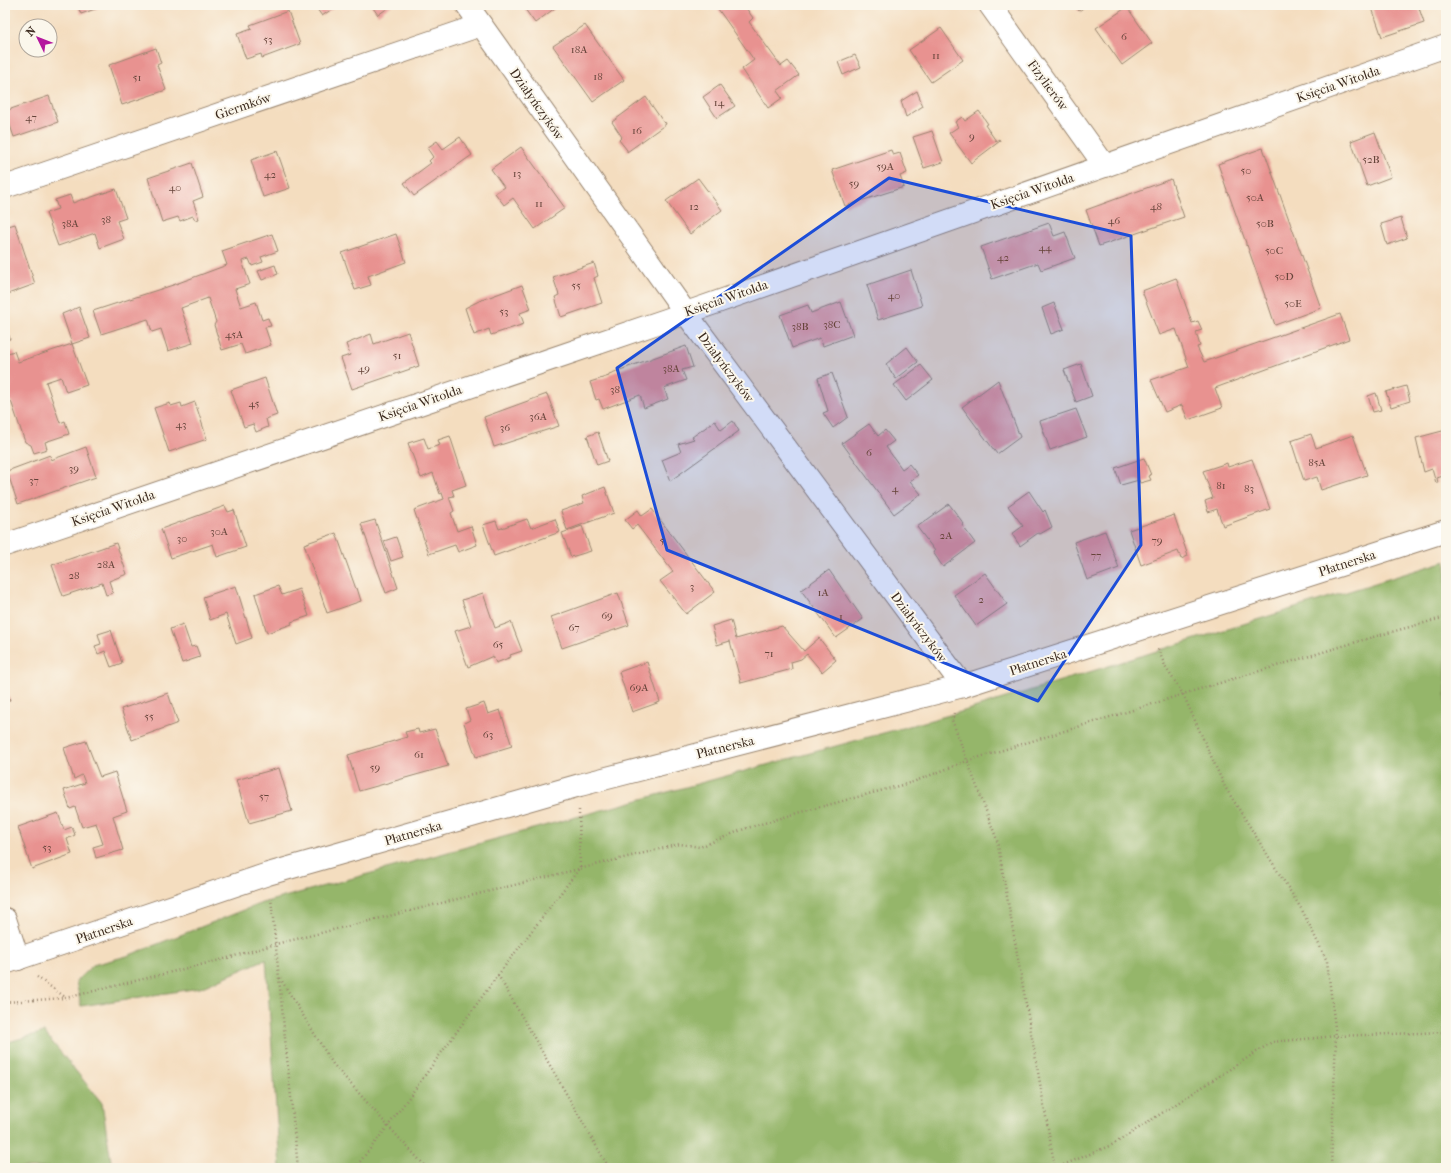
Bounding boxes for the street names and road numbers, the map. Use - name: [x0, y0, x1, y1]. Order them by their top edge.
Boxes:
- street label: Fizylierów: [1025, 57, 1071, 113]
- street label: Księcia Witolda: [1294, 62, 1382, 105]
- street label: Działyńczyków: [507, 65, 567, 143]
- street label: Giermków: [213, 89, 273, 123]
- street label: Księcia Witolda: [988, 169, 1076, 212]
- street label: Księcia Witolda: [682, 276, 770, 319]
- street label: Działyńczyków: [695, 329, 757, 405]
- street label: Księcia Witolda: [376, 381, 464, 424]
- street label: Księcia Witolda: [69, 486, 157, 529]
- street label: Płatnerska: [1317, 546, 1378, 579]
- street label: Działyńczyków: [888, 589, 950, 665]
- street label: Płatnerska: [1008, 645, 1069, 678]
- street label: Płatnerska: [695, 732, 756, 761]
- street label: Płatnerska: [383, 817, 444, 848]
- street label: Płatnerska: [74, 913, 135, 947]

